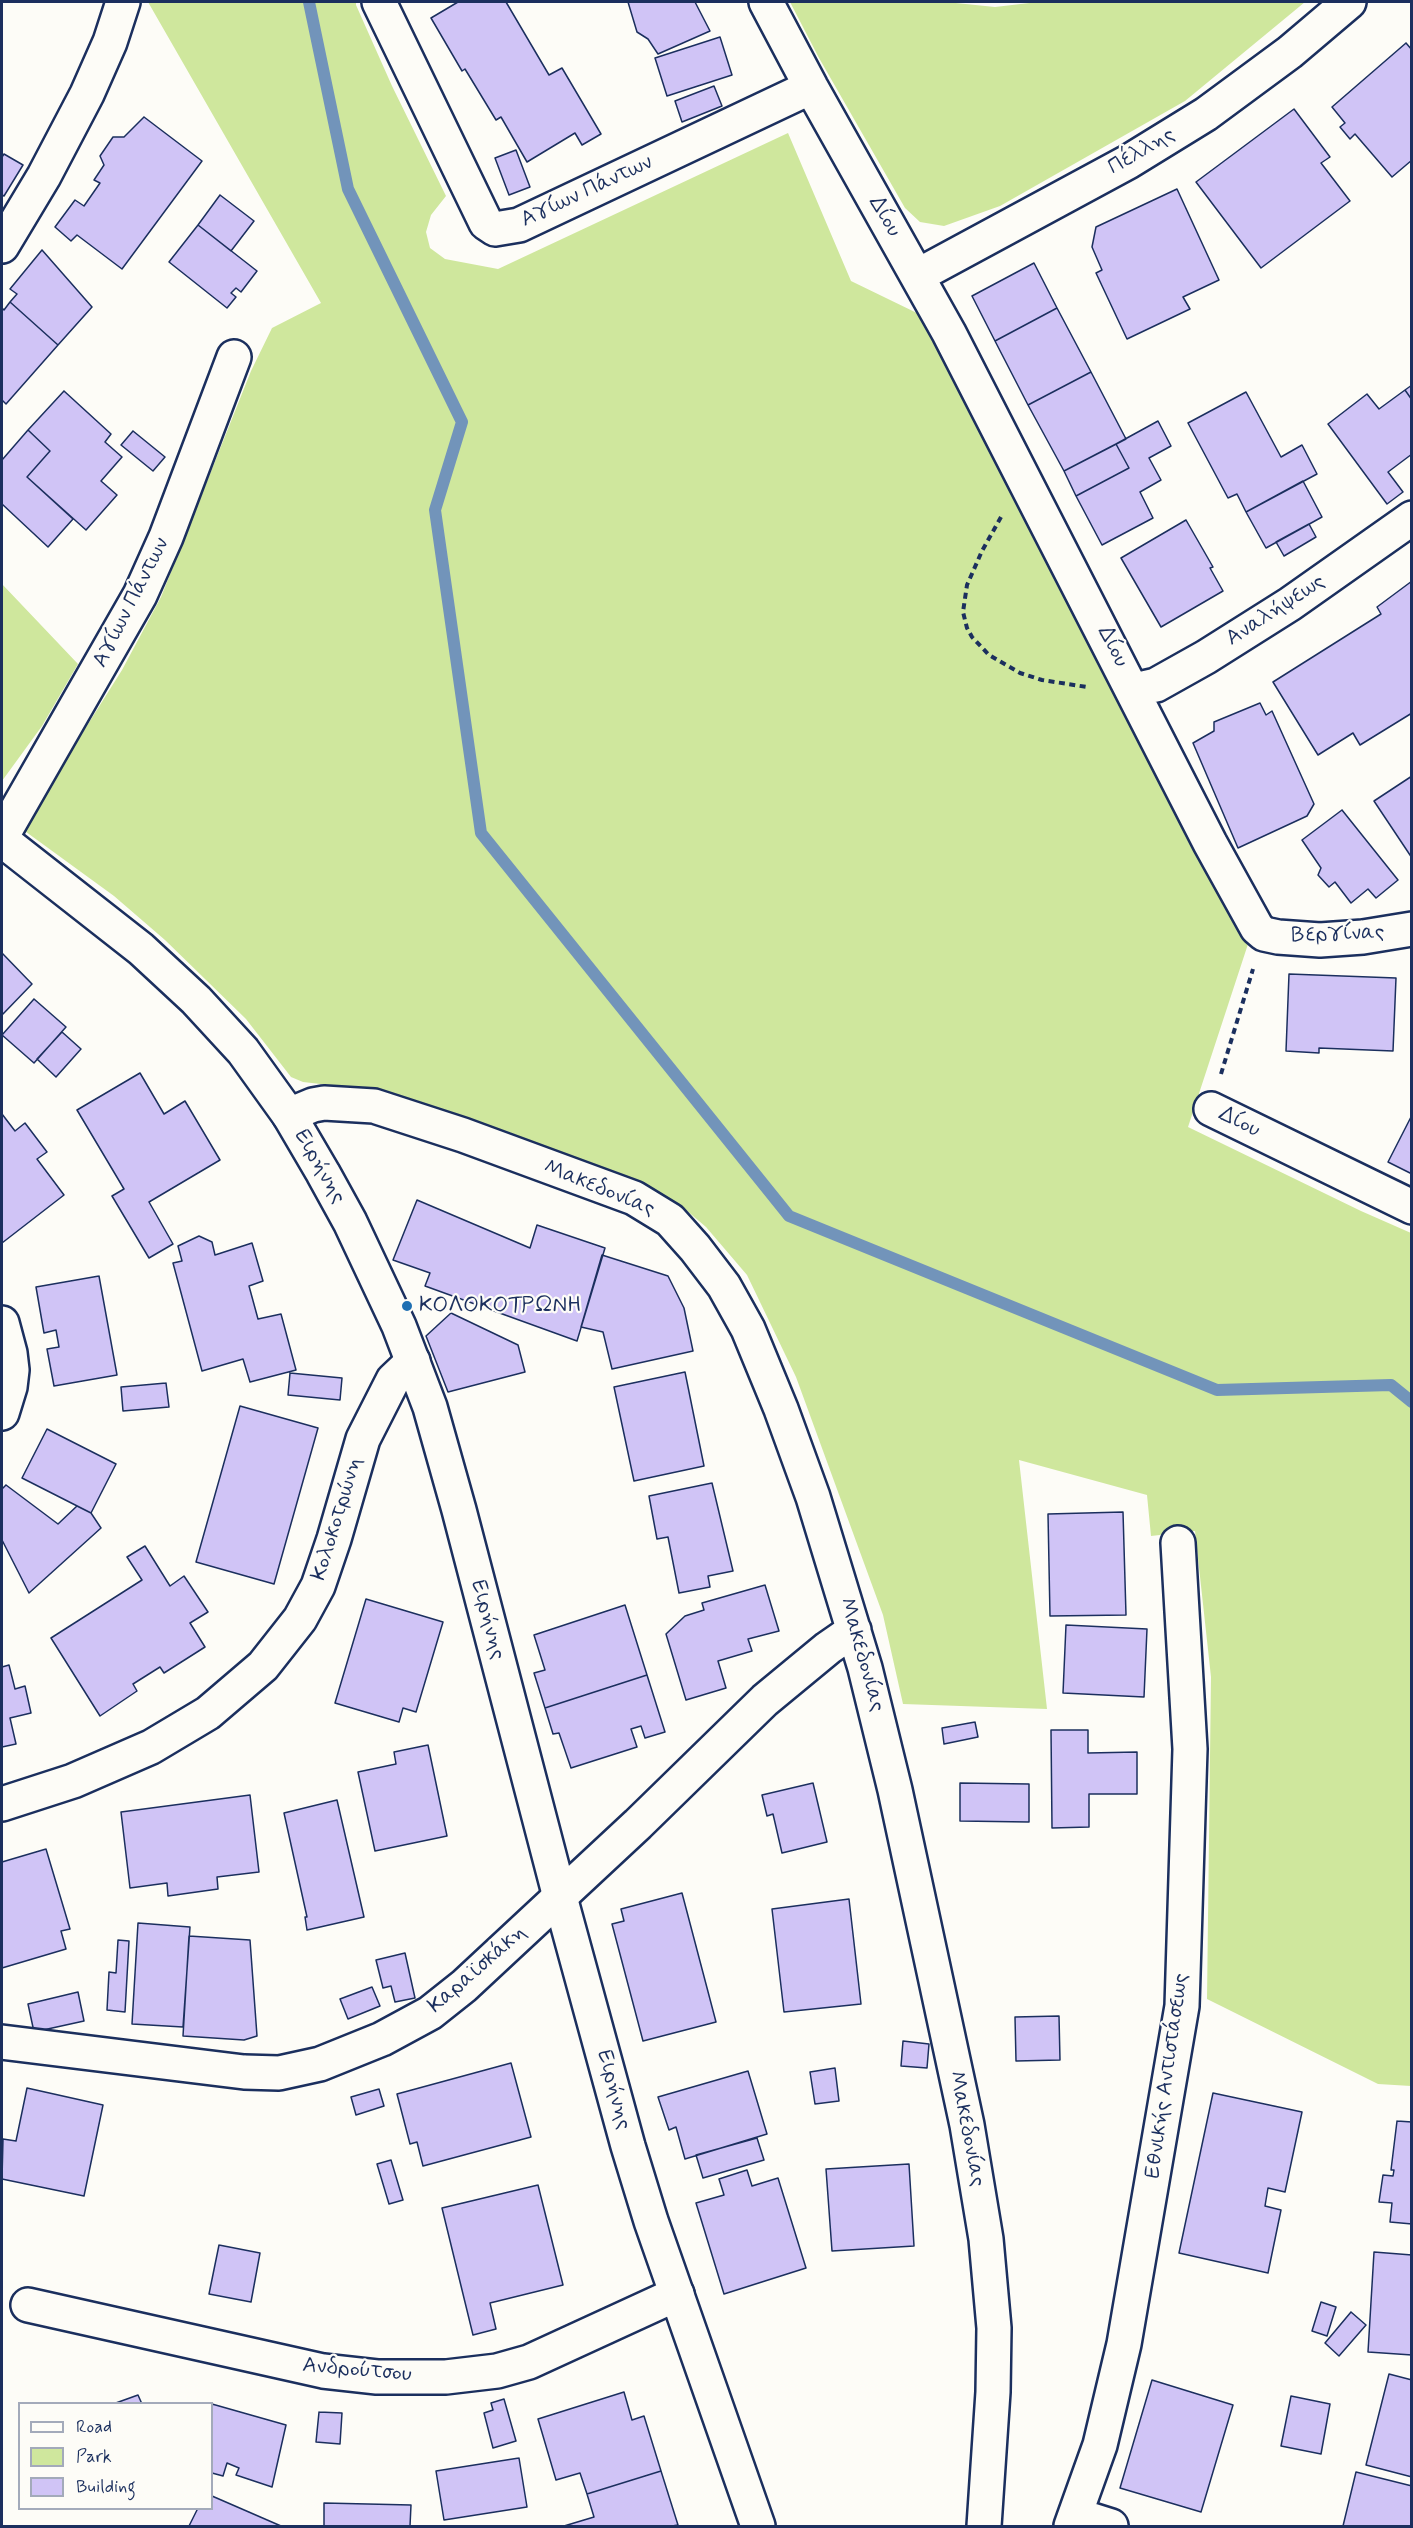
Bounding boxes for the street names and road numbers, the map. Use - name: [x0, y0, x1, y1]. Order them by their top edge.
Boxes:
- street label: Πέλλης: [1104, 122, 1180, 182]
- street label: Αγίων Πάντων: [517, 150, 657, 234]
- street label: Δίου: [862, 192, 906, 242]
- street label: Αγίων Πάντων: [88, 534, 176, 672]
- street label: Αναλήψεως: [1222, 569, 1330, 653]
- street label: Δίου: [1091, 622, 1133, 672]
- street label: Βεργίνας: [1291, 920, 1385, 950]
- street label: Δίου: [1214, 1102, 1264, 1144]
- street label: Ειρήνης: [287, 1125, 351, 1209]
- street label: Μακεδονίας: [540, 1155, 658, 1223]
- street label: Κολοκοτρώνη: [307, 1454, 369, 1584]
- street label: Ειρήνης: [464, 1577, 510, 1663]
- street label: Μακεδονίας: [832, 1595, 890, 1715]
- street label: Καραϊσκάκη: [423, 1920, 533, 2020]
- street label: Εθνικής Αντιστάσεως: [1141, 1972, 1195, 2180]
- street label: Ειρήνης: [590, 2047, 636, 2133]
- street label: Μακεδονίας: [942, 2069, 990, 2189]
- street label: Ανδρούτσου: [301, 2353, 413, 2389]

